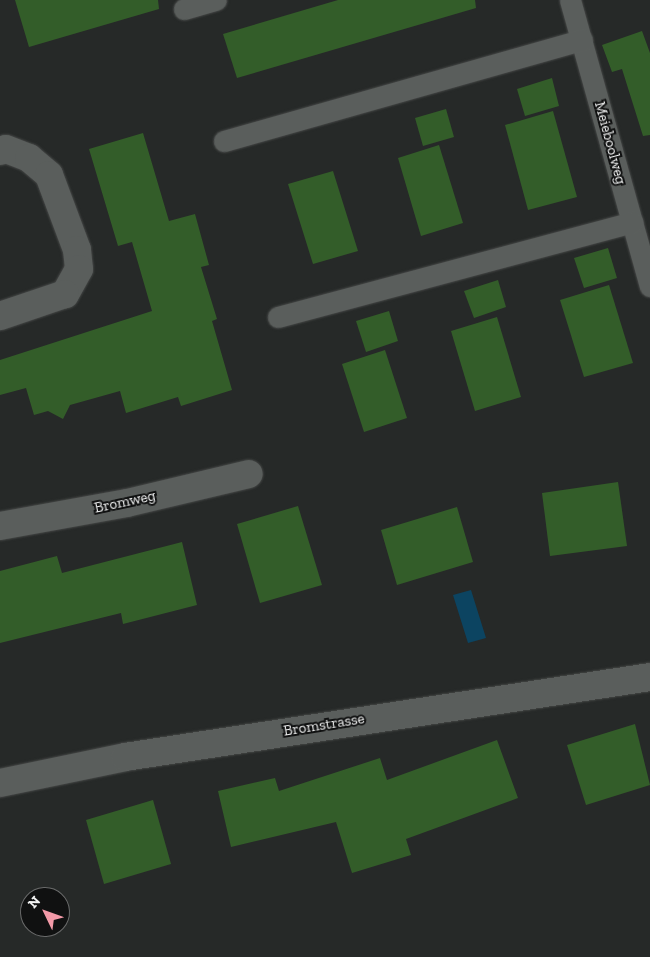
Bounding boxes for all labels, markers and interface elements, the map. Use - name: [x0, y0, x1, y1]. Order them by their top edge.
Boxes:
- street label: Meieboolweg: [590, 100, 630, 186]
- street label: Bromweg: [93, 487, 157, 517]
- street label: Bromstrasse: [282, 710, 366, 740]
- north arrow: [20, 887, 70, 937]
- text: N: [24, 893, 44, 912]

